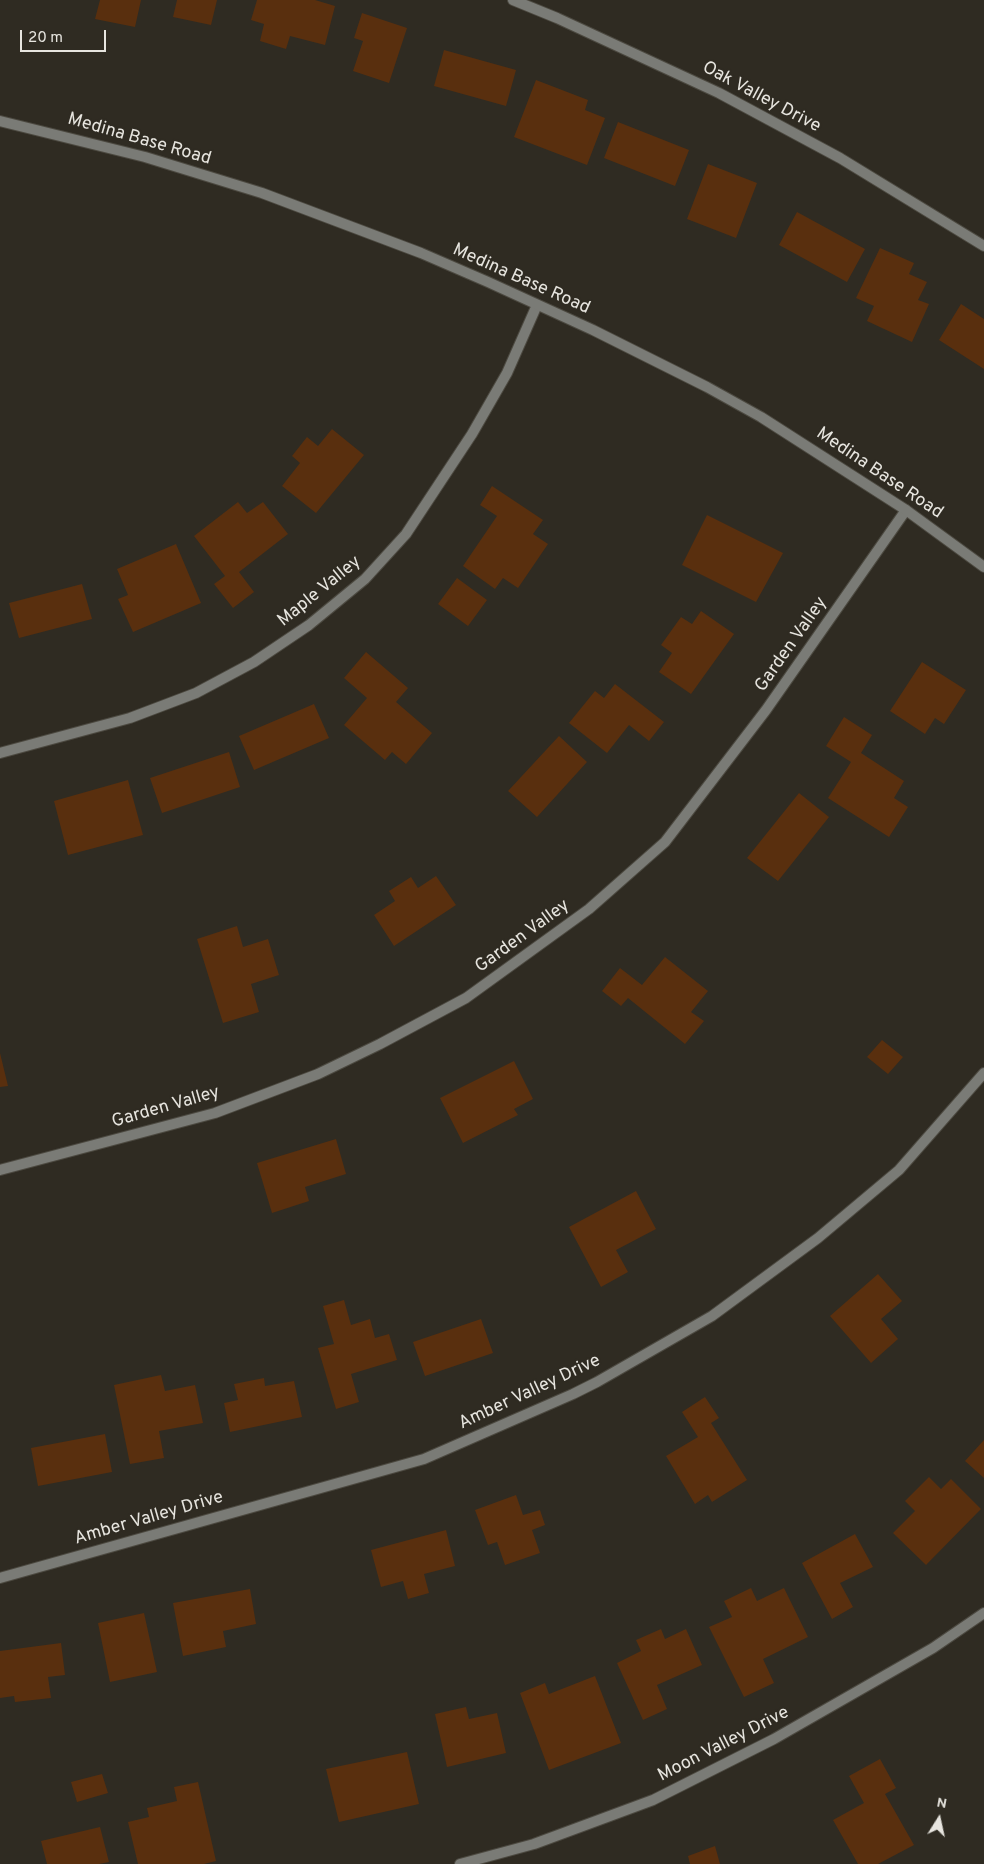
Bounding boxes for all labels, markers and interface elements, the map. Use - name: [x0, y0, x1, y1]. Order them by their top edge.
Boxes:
- scale bar: [22, 20, 109, 52]
- text: 20 m: [28, 29, 63, 48]
- street label: Oak Valley Drive: [698, 58, 824, 138]
- street label: Medina Base Road: [65, 109, 213, 171]
- street label: Medina Base Road: [449, 240, 593, 320]
- street label: Medina Base Road: [811, 424, 947, 524]
- street label: Maple Valley: [274, 552, 366, 632]
- street label: Garden Valley: [751, 593, 833, 697]
- street label: Garden Valley: [472, 896, 574, 978]
- street label: Garden Valley: [110, 1082, 222, 1134]
- street label: Amber Valley Drive: [456, 1351, 604, 1435]
- street label: Amber Valley Drive: [72, 1487, 226, 1551]
- street label: Moon Valley Drive: [655, 1703, 793, 1787]
- north arrow: [914, 1794, 964, 1844]
- text: N: [935, 1794, 948, 1813]

